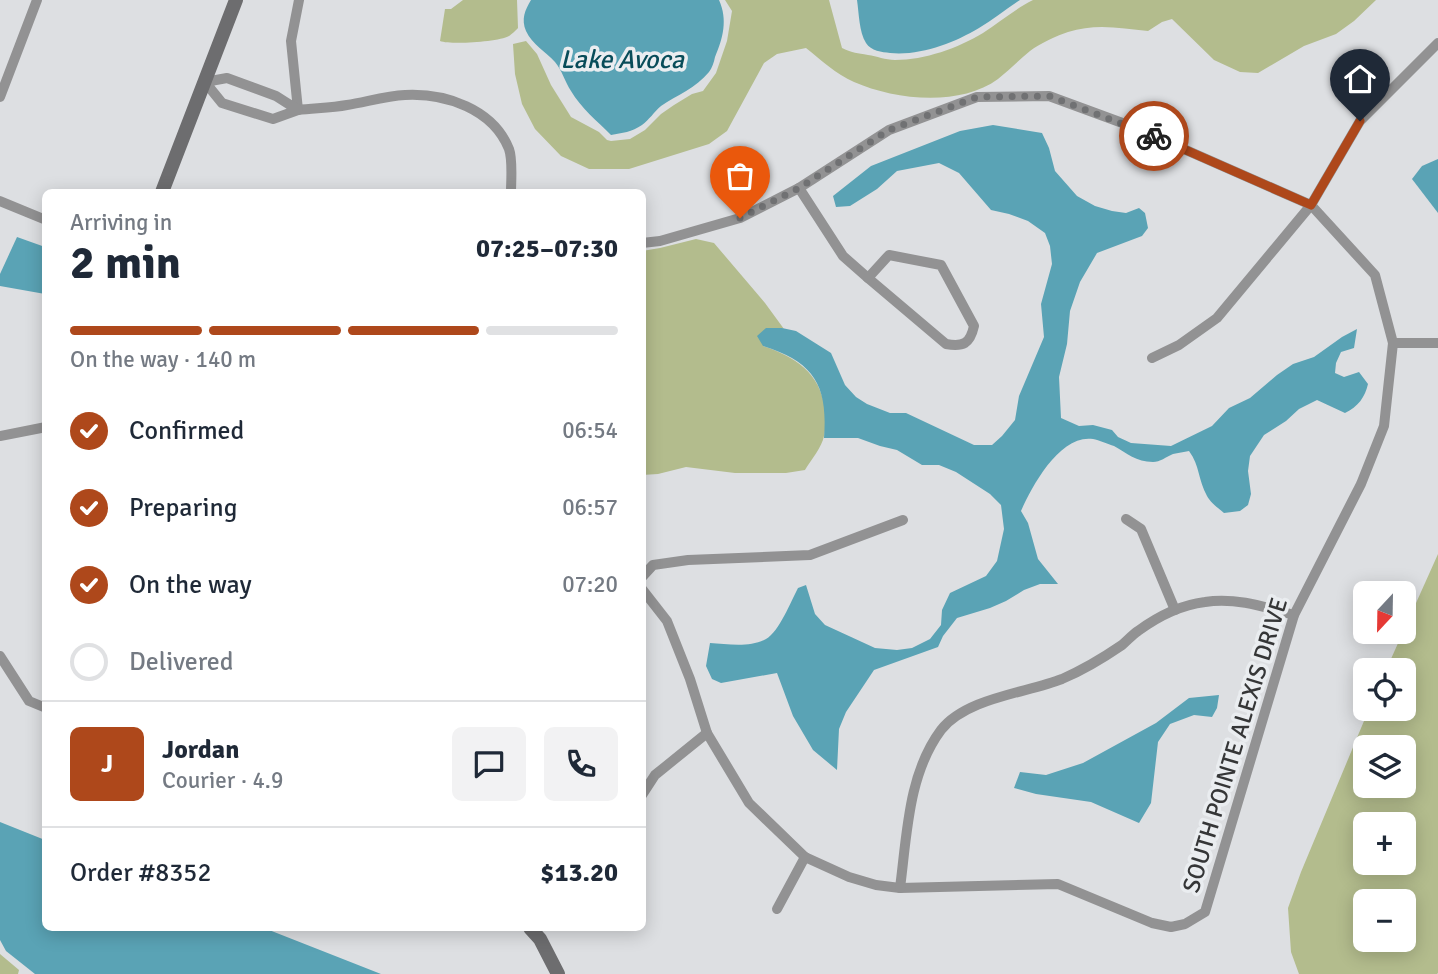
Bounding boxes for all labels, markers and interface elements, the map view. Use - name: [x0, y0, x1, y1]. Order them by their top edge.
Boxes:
- water label: Lake Avoca: [560, 44, 685, 76]
- pin: [1330, 49, 1390, 121]
- icon: home: [1341, 60, 1379, 98]
- courier: [1119, 101, 1189, 171]
- icon: bike: [1135, 117, 1173, 155]
- pin: [710, 146, 770, 218]
- icon: bag: [721, 157, 759, 195]
- text: Arriving in: [70, 208, 172, 237]
- text: 07:25–07:30: [476, 233, 618, 265]
- text: 2 min: [70, 235, 181, 291]
- text: On the way · 140 m: [70, 345, 256, 374]
- icon: check: [70, 412, 108, 450]
- text: Confirmed: [129, 415, 244, 447]
- text: 06:54: [562, 416, 618, 445]
- icon: check: [70, 489, 108, 527]
- text: Preparing: [129, 492, 237, 524]
- text: 06:57: [562, 493, 618, 522]
- icon: check: [70, 566, 108, 604]
- text: On the way: [129, 569, 252, 601]
- text: 07:20: [562, 570, 618, 599]
- north arrow: [1353, 581, 1416, 644]
- map controls: [1353, 581, 1416, 952]
- street label: SOUTH POINTE ALEXIS DRIVE: [1176, 594, 1294, 896]
- text: Delivered: [129, 646, 234, 678]
- button: locate: [1353, 658, 1416, 721]
- button: chat: [452, 727, 526, 801]
- button: phone: [544, 727, 618, 801]
- text: Jordan: [162, 734, 239, 766]
- button: layers: [1353, 735, 1416, 798]
- text: J: [101, 748, 113, 780]
- text: Courier · 4.9: [162, 766, 283, 795]
- button: +: [1353, 812, 1416, 875]
- text: Order #8352: [70, 857, 211, 889]
- text: $13.20: [540, 857, 618, 889]
- button: −: [1353, 889, 1416, 952]

